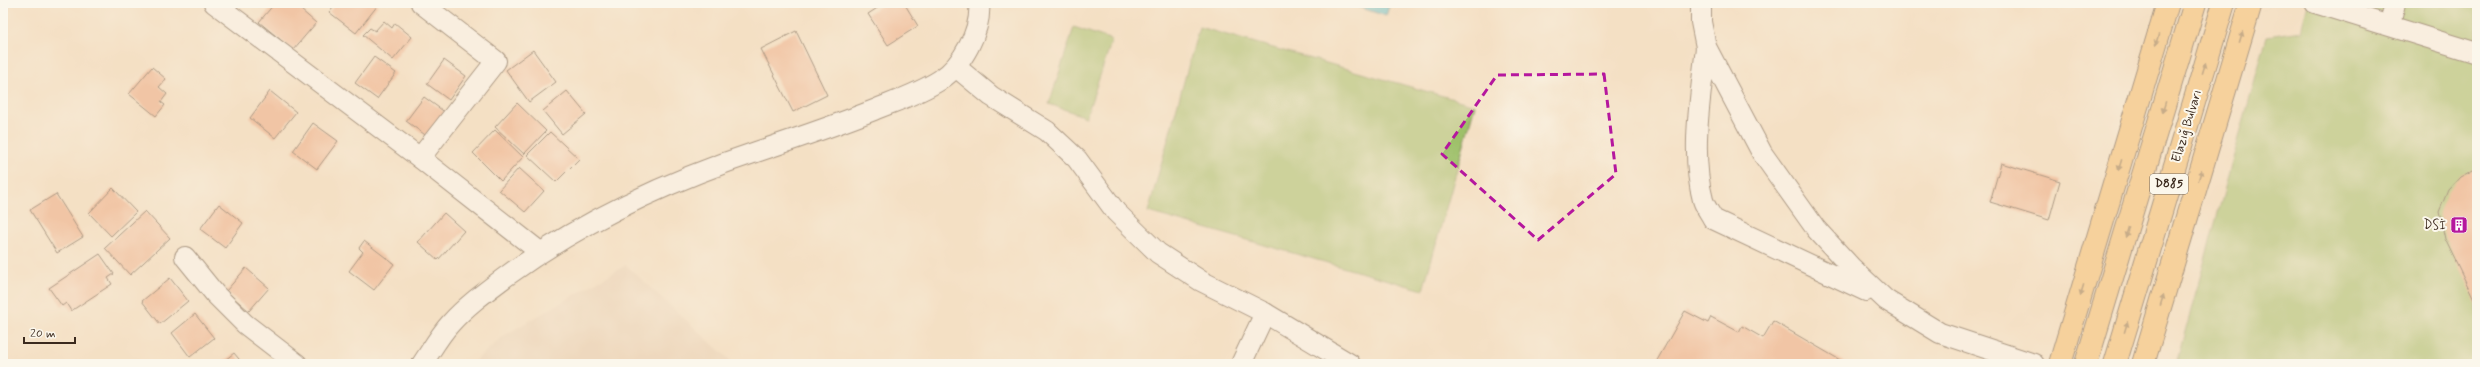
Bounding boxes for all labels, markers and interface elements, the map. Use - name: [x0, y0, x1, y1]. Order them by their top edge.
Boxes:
- one-way arrow: [2238, 31, 2244, 43]
- one-way arrow: [2154, 35, 2160, 47]
- one-way arrow: [2201, 62, 2207, 74]
- street label: Elazığ Bulvarı: [2168, 88, 2206, 164]
- one-way arrow: [2161, 102, 2167, 114]
- one-way arrow: [2117, 159, 2123, 171]
- one-way arrow: [2197, 169, 2203, 181]
- road number: D885: [2150, 174, 2188, 194]
- building icon: DSİ: [2449, 215, 2469, 235]
- place label: DSİ: [2424, 217, 2446, 234]
- one-way arrow: [2124, 226, 2130, 238]
- one-way arrow: [2079, 284, 2085, 296]
- one-way arrow: [2159, 294, 2165, 306]
- scale bar: [24, 319, 75, 345]
- one-way arrow: [2123, 320, 2129, 332]
- text: 20 m: [30, 326, 56, 342]

